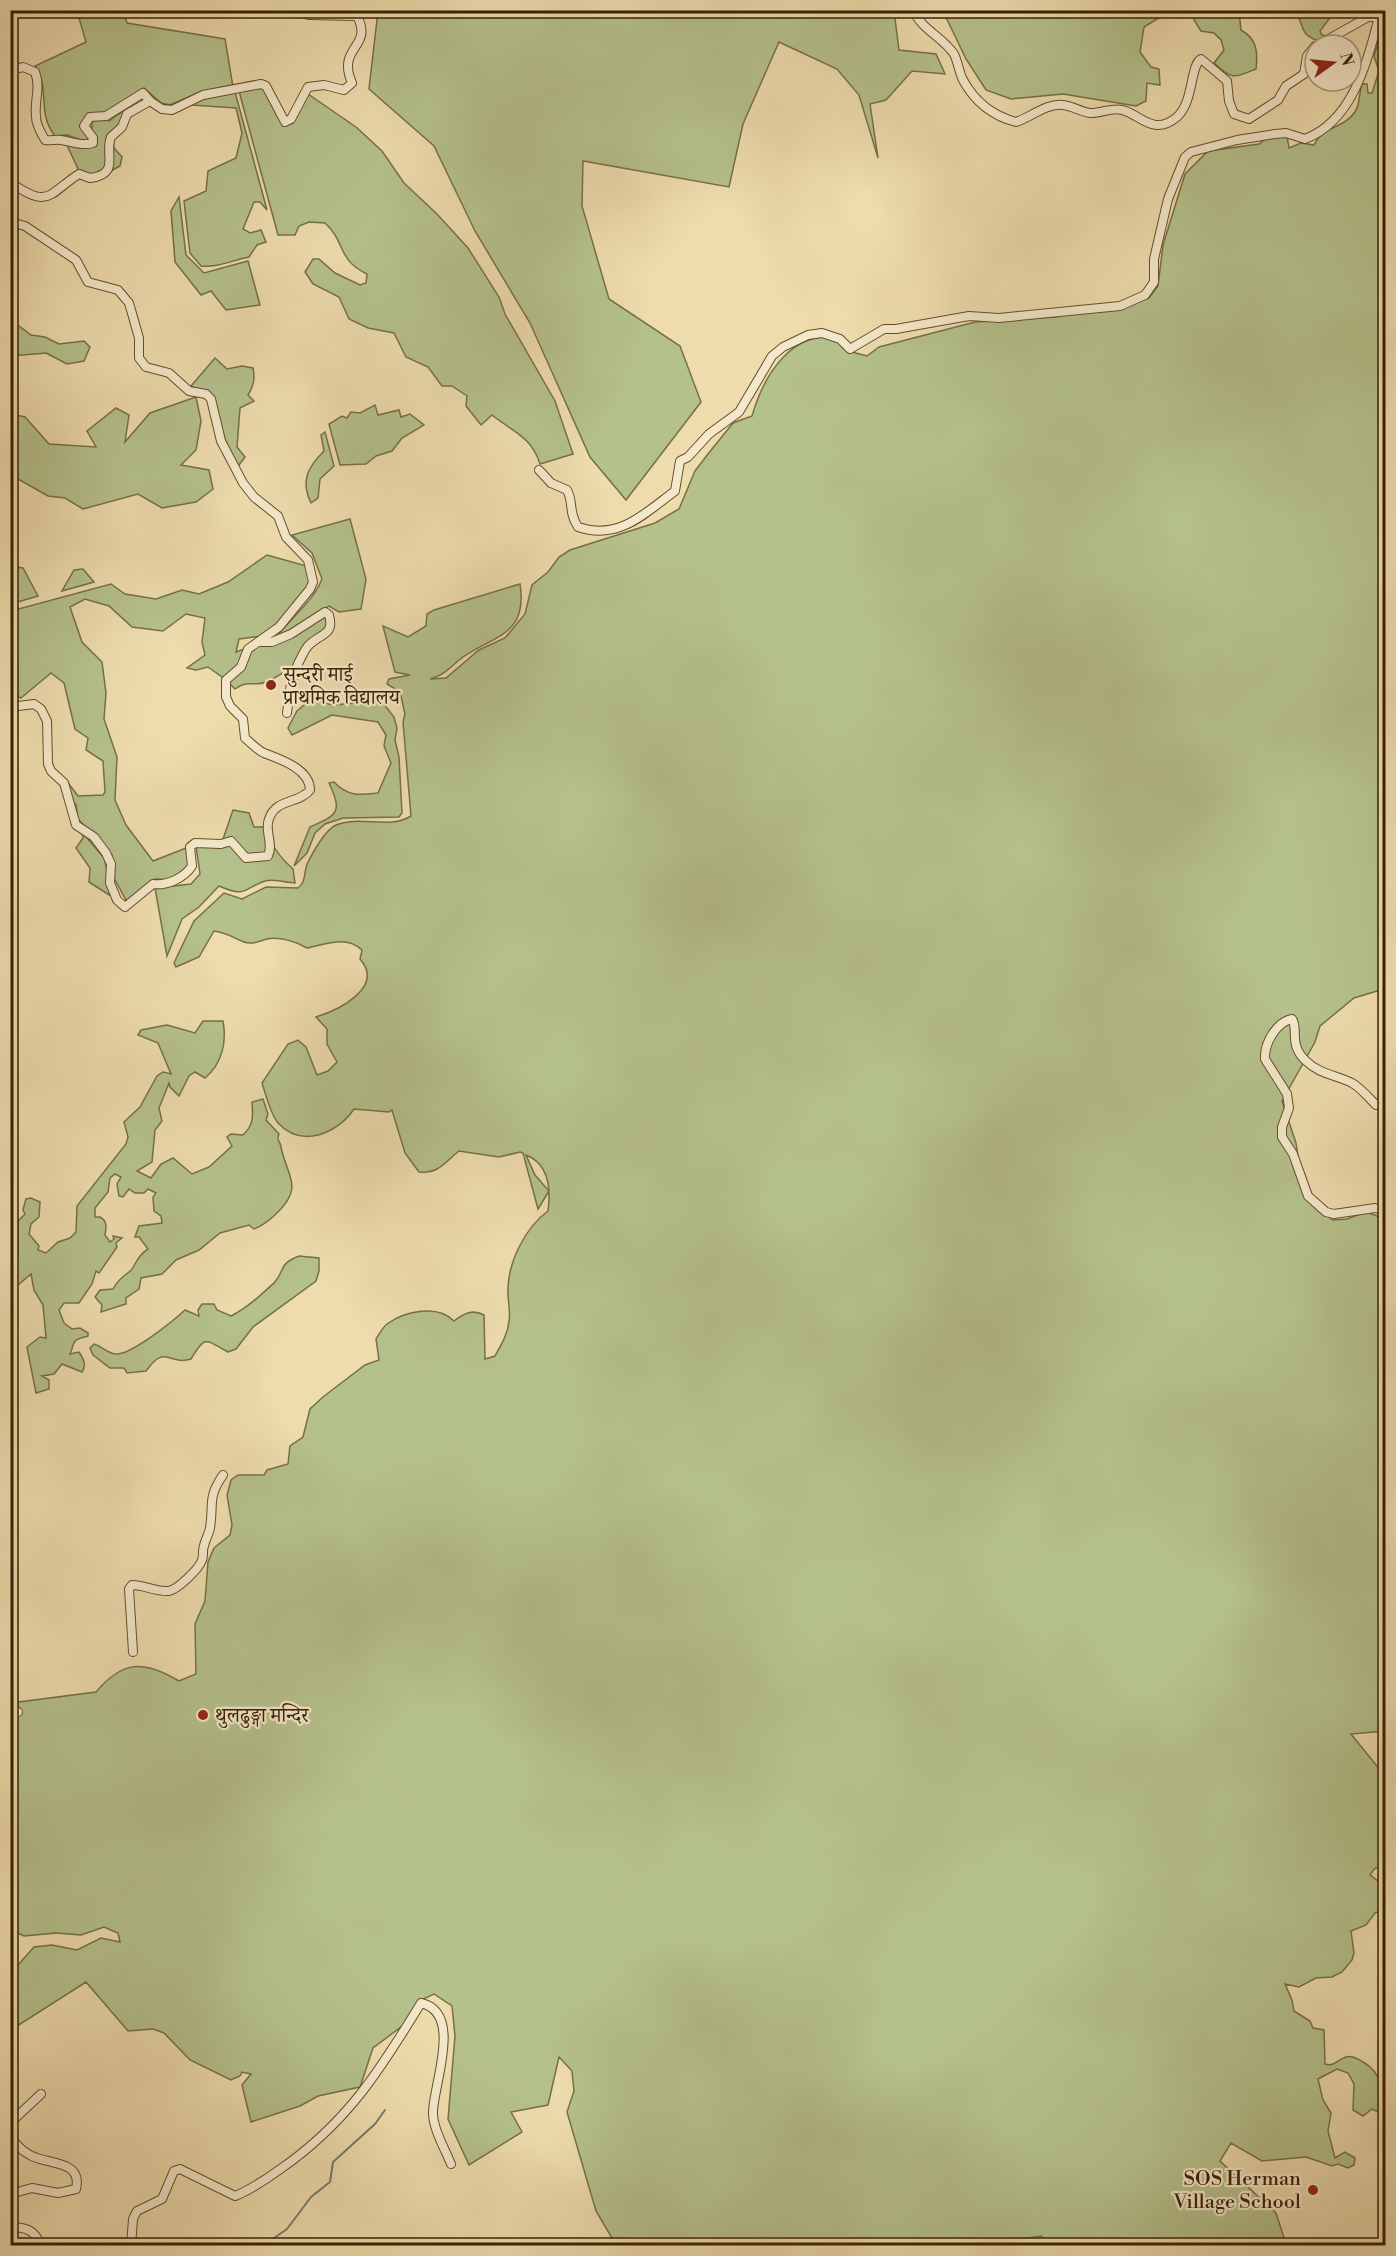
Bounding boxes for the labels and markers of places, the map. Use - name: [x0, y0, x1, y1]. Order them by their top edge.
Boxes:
- place label: सुन्दरी माई प्राथमिक विद्यालय: [282, 663, 401, 711]
- marker: सुन्दरी माई प्राथमिक विद्यालय: [264, 678, 278, 692]
- place label: थुलढुङ्गा मन्दिर: [215, 1703, 310, 1729]
- marker: थुलढुङ्गा मन्दिर: [196, 1708, 210, 1722]
- place label: SOS Herman Village School: [1172, 2167, 1301, 2215]
- marker: SOS Herman Village School: [1306, 2183, 1320, 2197]

